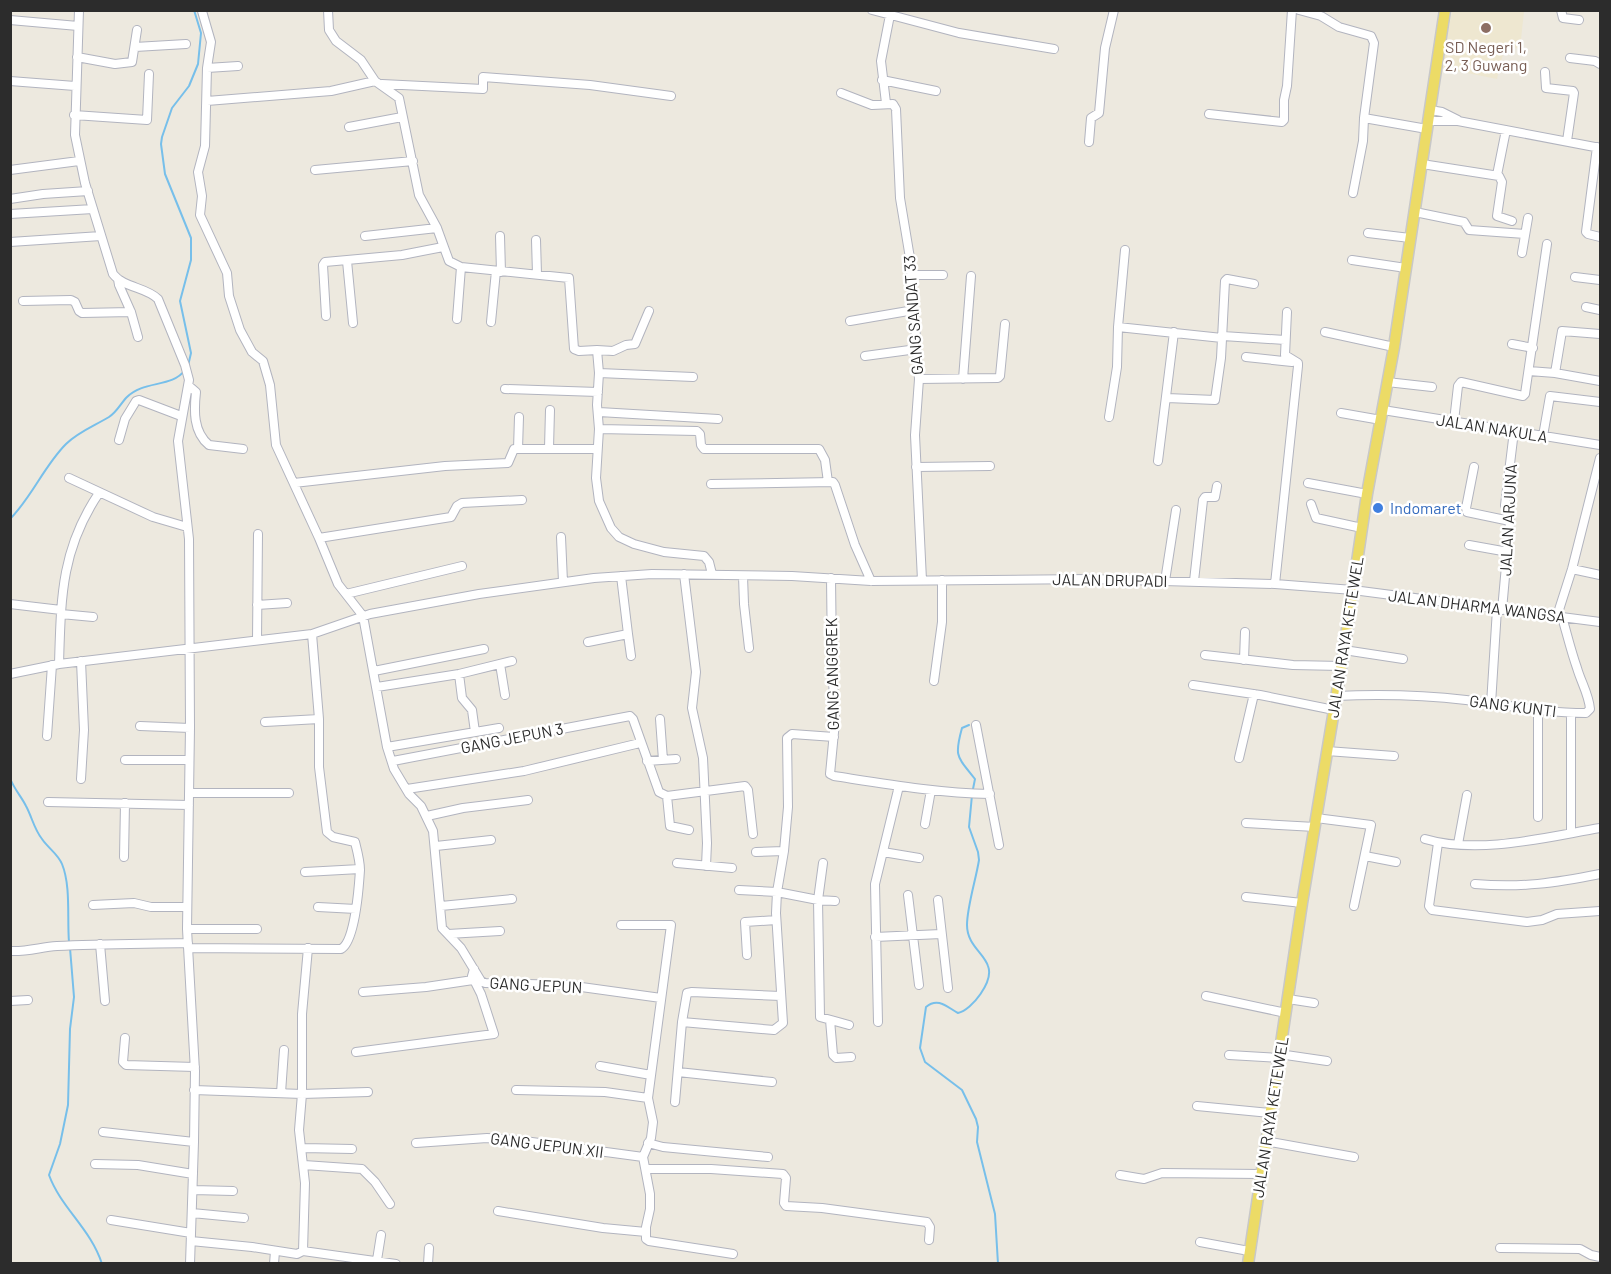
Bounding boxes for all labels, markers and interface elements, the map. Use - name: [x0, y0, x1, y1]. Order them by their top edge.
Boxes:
- marker: SD Negeri 1, 2, 3 Guwang: [1479, 21, 1493, 35]
- place label: SD Negeri 1, 2, 3 Guwang: [1445, 37, 1527, 74]
- street label: GANG SANDAT 33: [899, 255, 926, 376]
- street label: JALAN NAKULA: [1435, 409, 1549, 446]
- street label: JALAN ARJUNA: [1495, 463, 1520, 576]
- place label: Indomaret: [1390, 498, 1462, 517]
- marker: Indomaret: [1371, 501, 1385, 515]
- street label: JALAN RAYA KETEWEL: [1322, 555, 1367, 719]
- street label: JALAN DRUPADI: [1052, 569, 1168, 590]
- street label: JALAN DHARMA WANGSA: [1387, 585, 1567, 626]
- street label: GANG ANGGREK: [821, 617, 842, 731]
- street label: GANG KUNTI: [1468, 691, 1558, 720]
- street label: GANG JEPUN 3: [459, 718, 565, 757]
- street label: GANG JEPUN: [489, 973, 583, 996]
- street label: JALAN RAYA KETEWEL: [1247, 1035, 1292, 1199]
- street label: GANG JEPUN XII: [489, 1128, 605, 1161]

